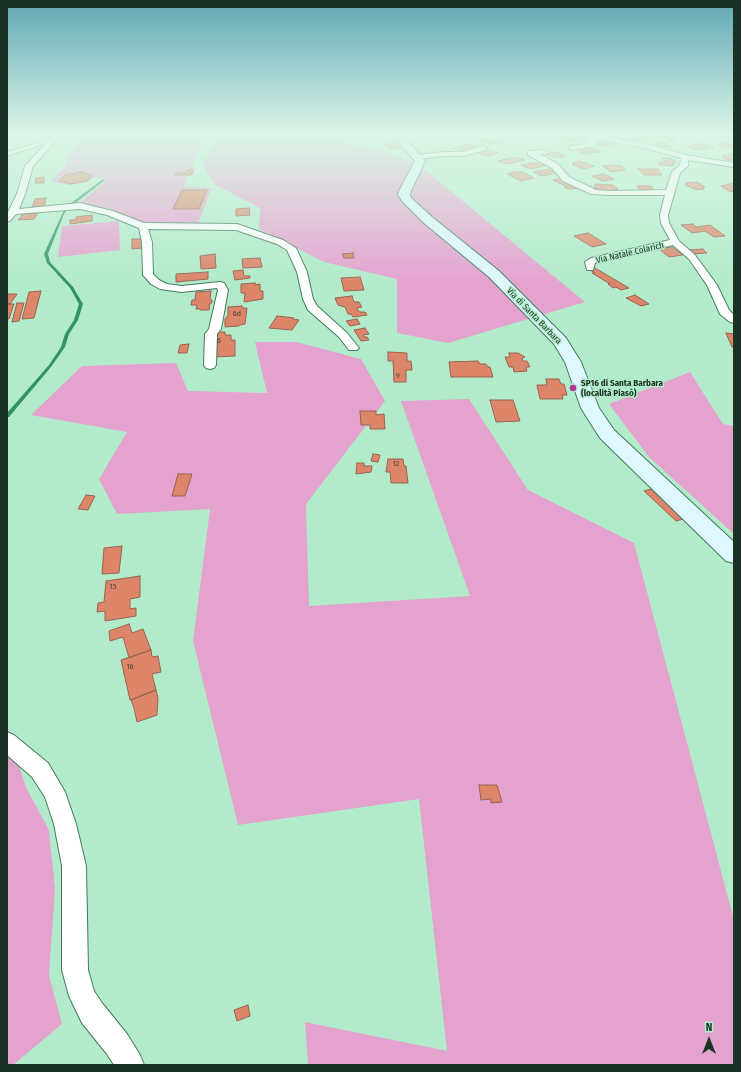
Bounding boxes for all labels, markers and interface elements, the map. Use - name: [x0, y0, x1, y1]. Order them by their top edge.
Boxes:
- street label: Via Natale Colarich: [595, 240, 665, 266]
- street label: Via di Santa Barbara: [504, 285, 564, 347]
- house number: 6d: [233, 309, 241, 319]
- house number: 6: [217, 336, 221, 346]
- house number: 9: [396, 371, 400, 381]
- place label: SP16 di Santa Barbara (località Piasò): [581, 378, 663, 399]
- marker: SP16 di Santa Barbara (località Piasò): [568, 383, 578, 393]
- house number: 12: [393, 459, 399, 469]
- house number: 15: [110, 582, 116, 592]
- house number: 16: [126, 662, 134, 672]
- north arrow: [689, 1020, 729, 1060]
- text: N: [706, 1021, 712, 1034]

